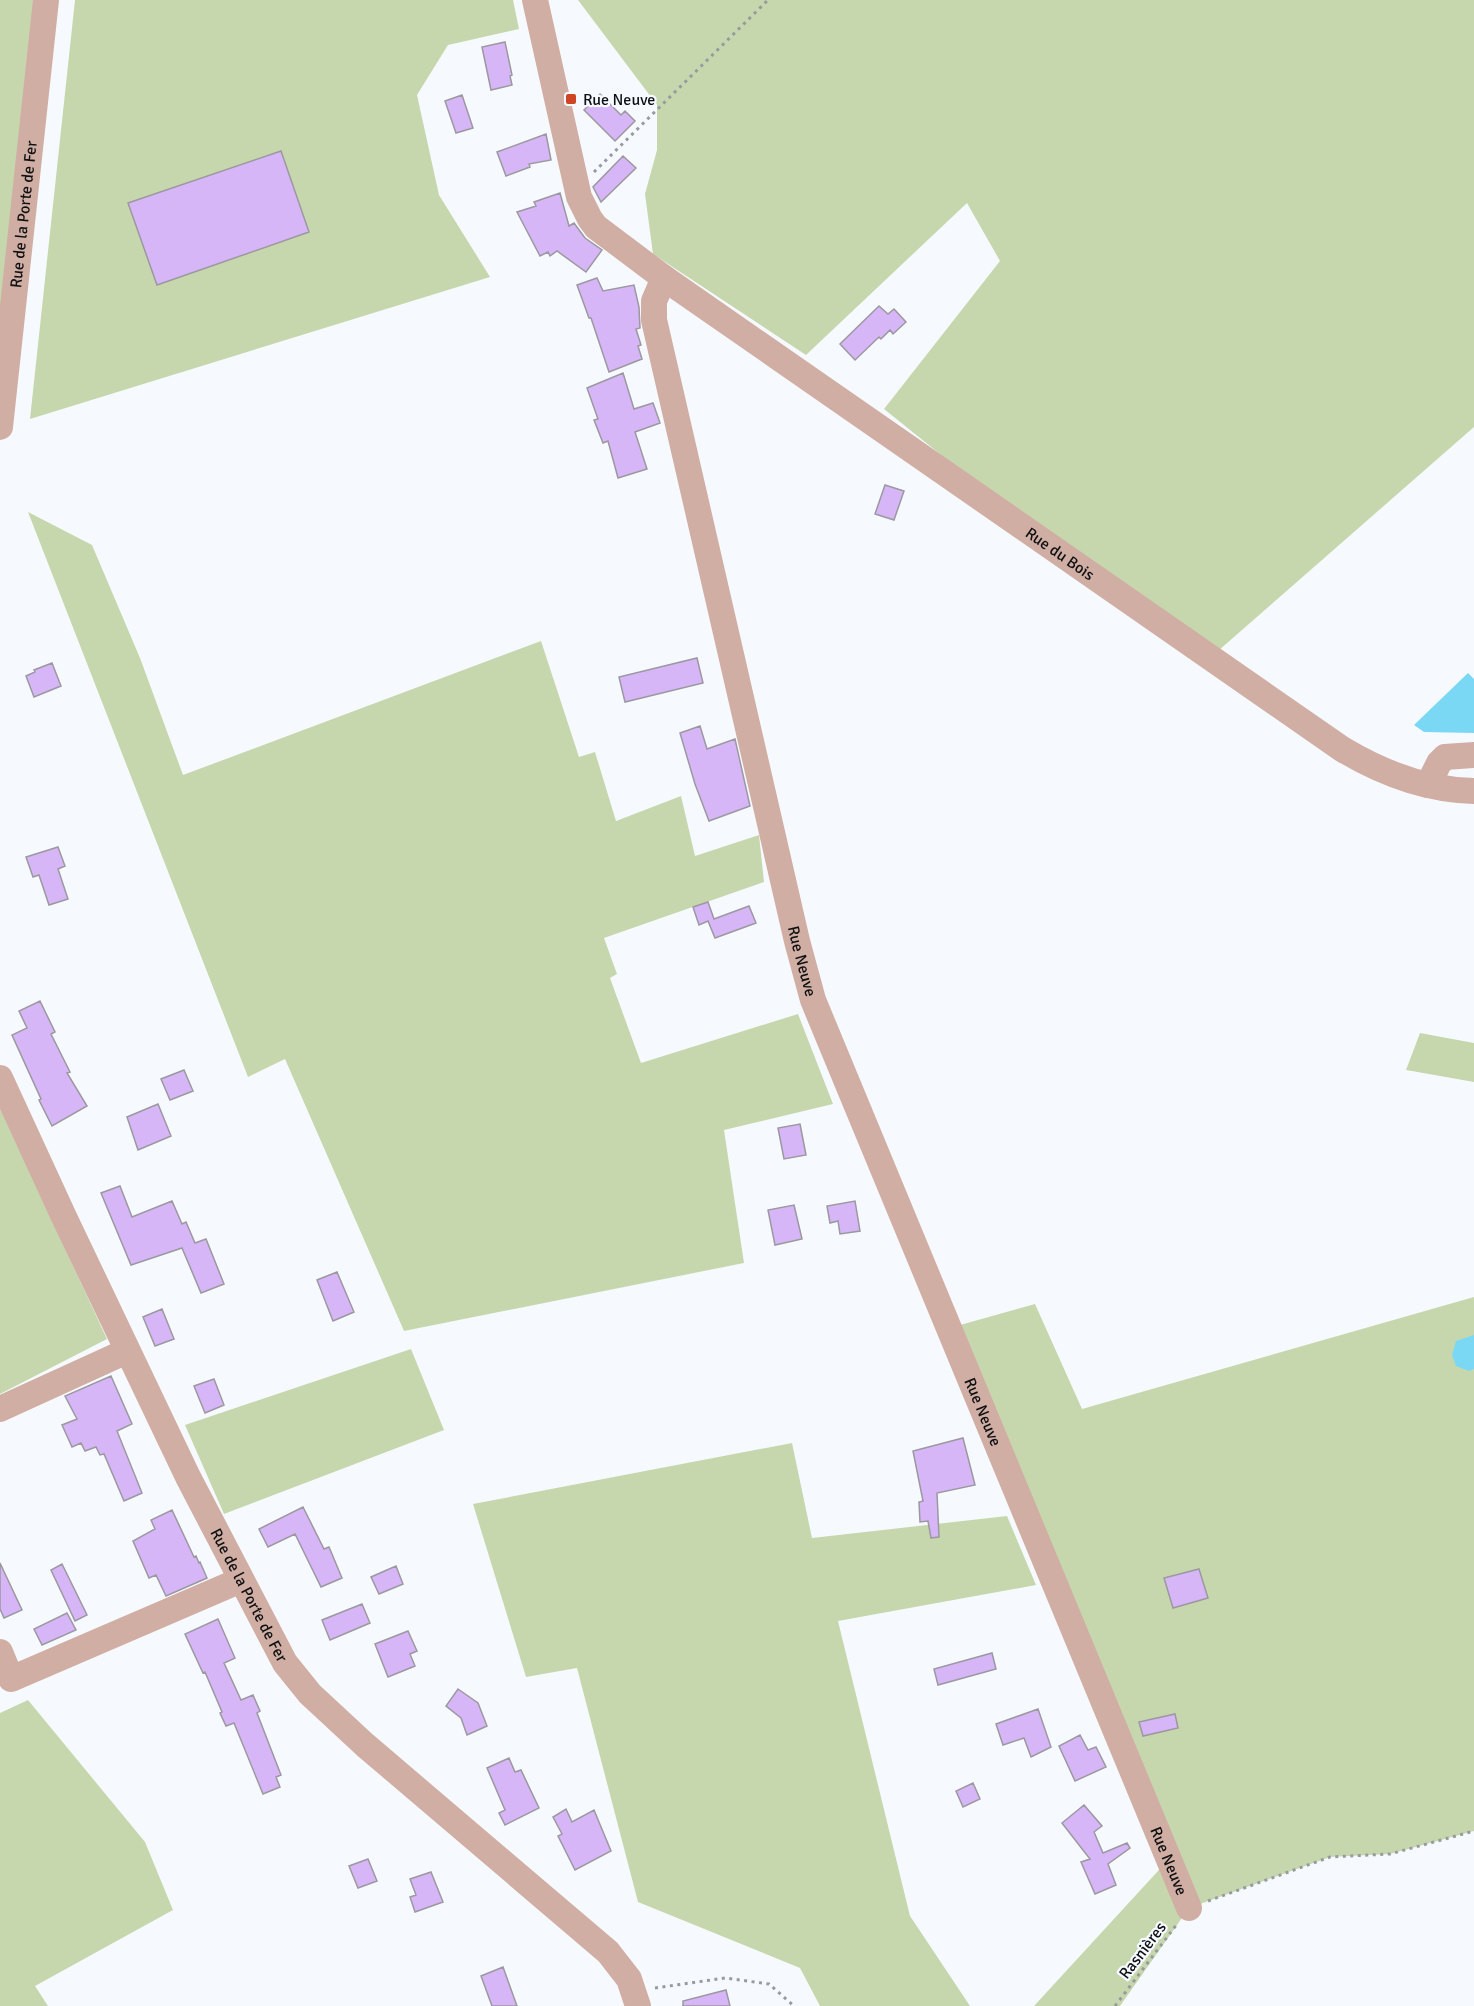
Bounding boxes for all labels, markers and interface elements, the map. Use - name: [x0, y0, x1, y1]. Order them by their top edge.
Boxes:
- place label: Rue Neuve: [583, 90, 655, 110]
- marker: Rue Neuve: [564, 92, 578, 106]
- street label: Rue de la Porte de Fer: [6, 140, 42, 289]
- street label: Rue du Bois: [1021, 523, 1098, 585]
- street label: Rue Neuve: [783, 924, 821, 999]
- street label: Rue Neuve: [959, 1375, 1006, 1449]
- street label: Rue de la Porte de Fer: [205, 1525, 292, 1666]
- street label: Rue Neuve: [1145, 1824, 1192, 1898]
- street label: Rasnières: [1115, 1918, 1171, 1983]

